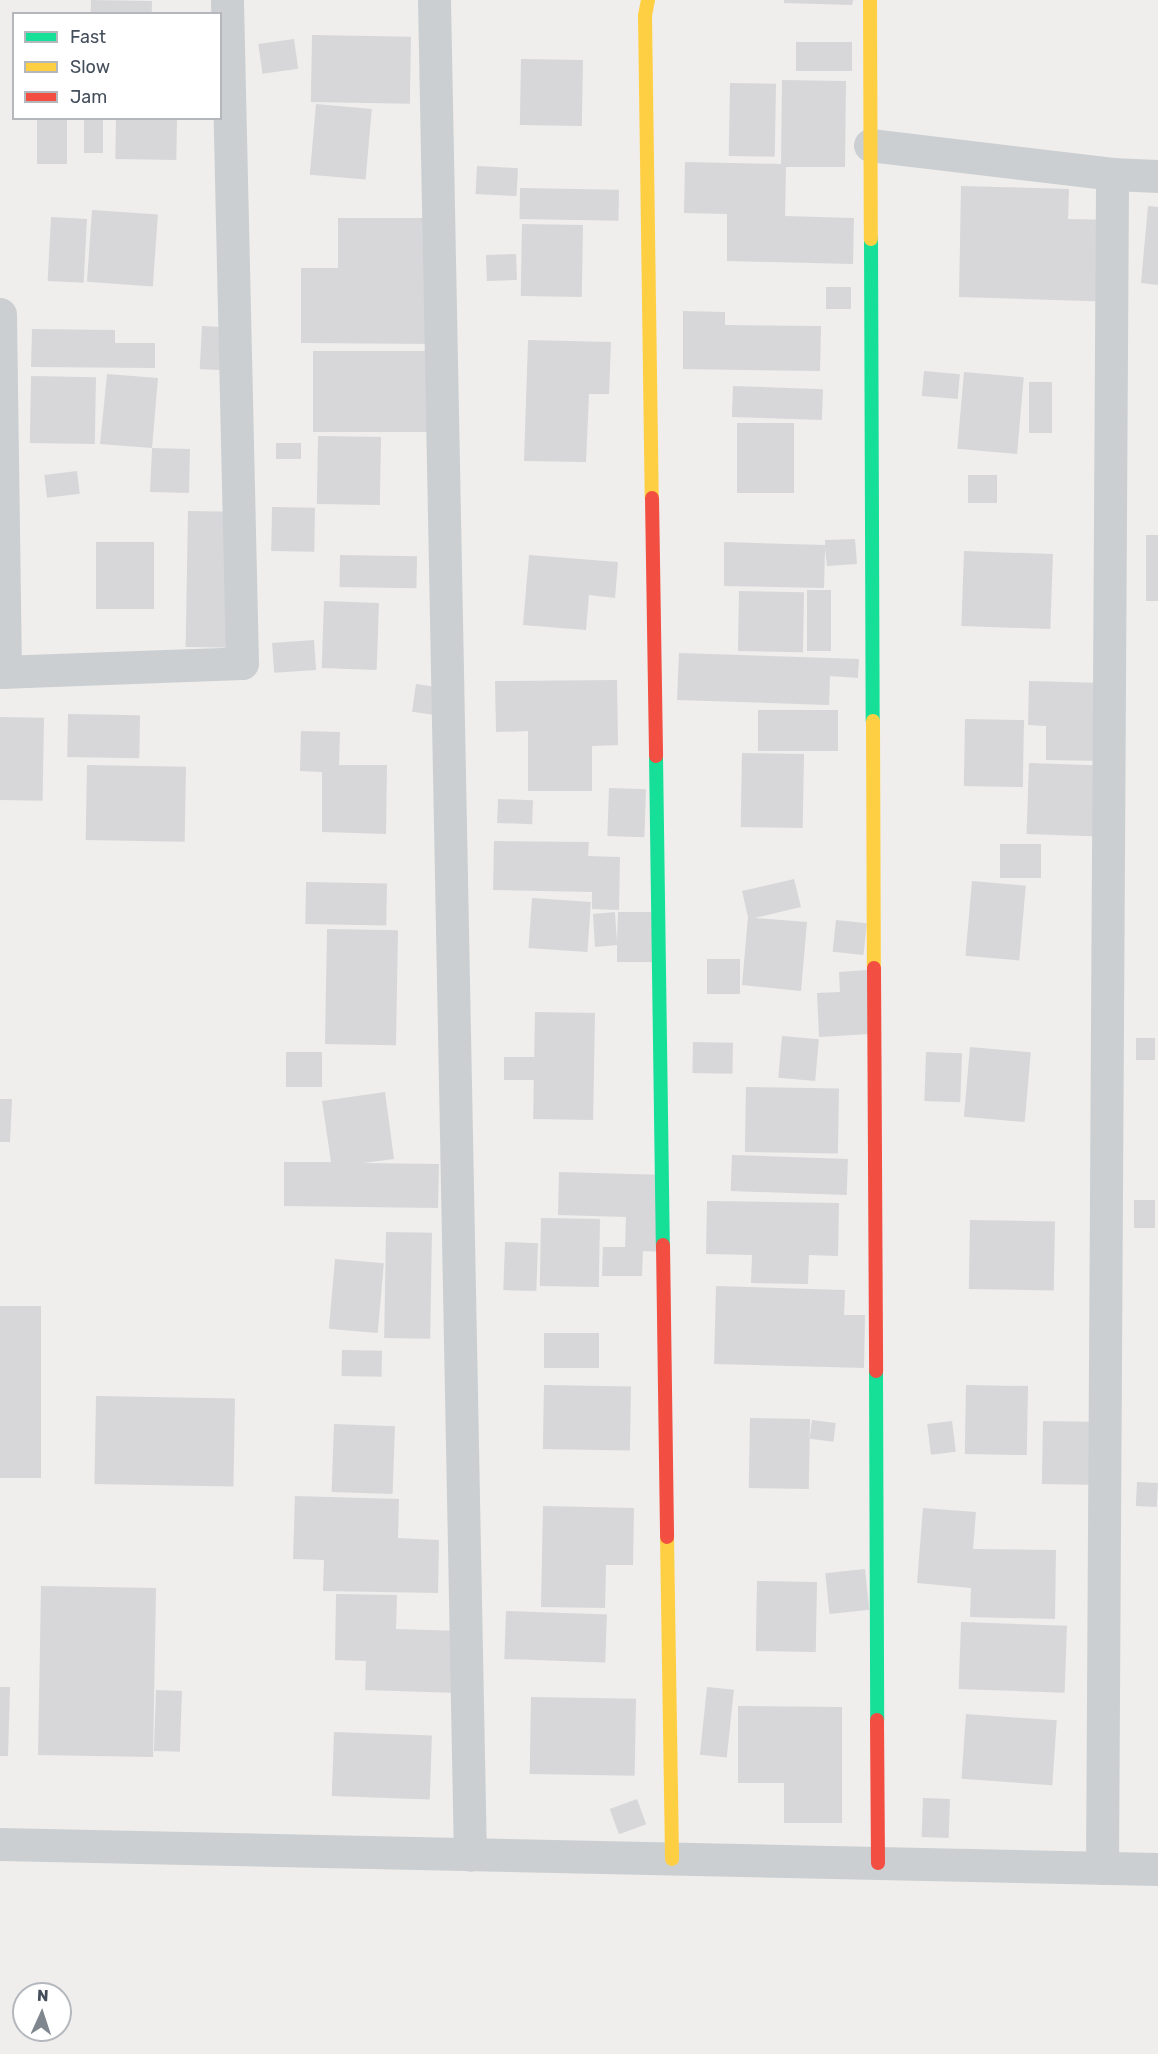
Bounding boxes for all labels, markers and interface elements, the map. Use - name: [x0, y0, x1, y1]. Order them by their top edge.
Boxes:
- legend: [12, 12, 222, 120]
- text: Fast: [70, 26, 106, 48]
- text: Slow: [70, 56, 110, 78]
- text: Jam: [70, 86, 107, 108]
- north arrow: [12, 1982, 72, 2042]
- text: N: [37, 1986, 49, 2005]

